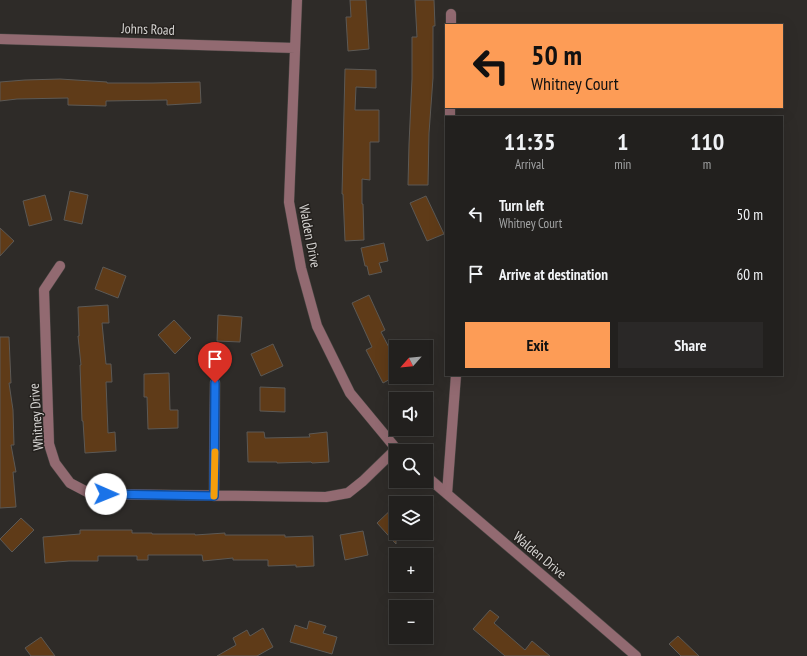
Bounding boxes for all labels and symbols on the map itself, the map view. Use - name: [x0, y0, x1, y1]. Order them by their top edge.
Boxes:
- street label: Johns Road: [120, 19, 175, 39]
- street label: Walden Drive: [295, 203, 325, 269]
- north arrow: [389, 340, 433, 384]
- pin: [198, 342, 232, 383]
- street label: Whitney Drive: [25, 383, 47, 451]
- position arrow: [85, 473, 127, 515]
- street label: Walden Drive: [510, 527, 571, 583]

